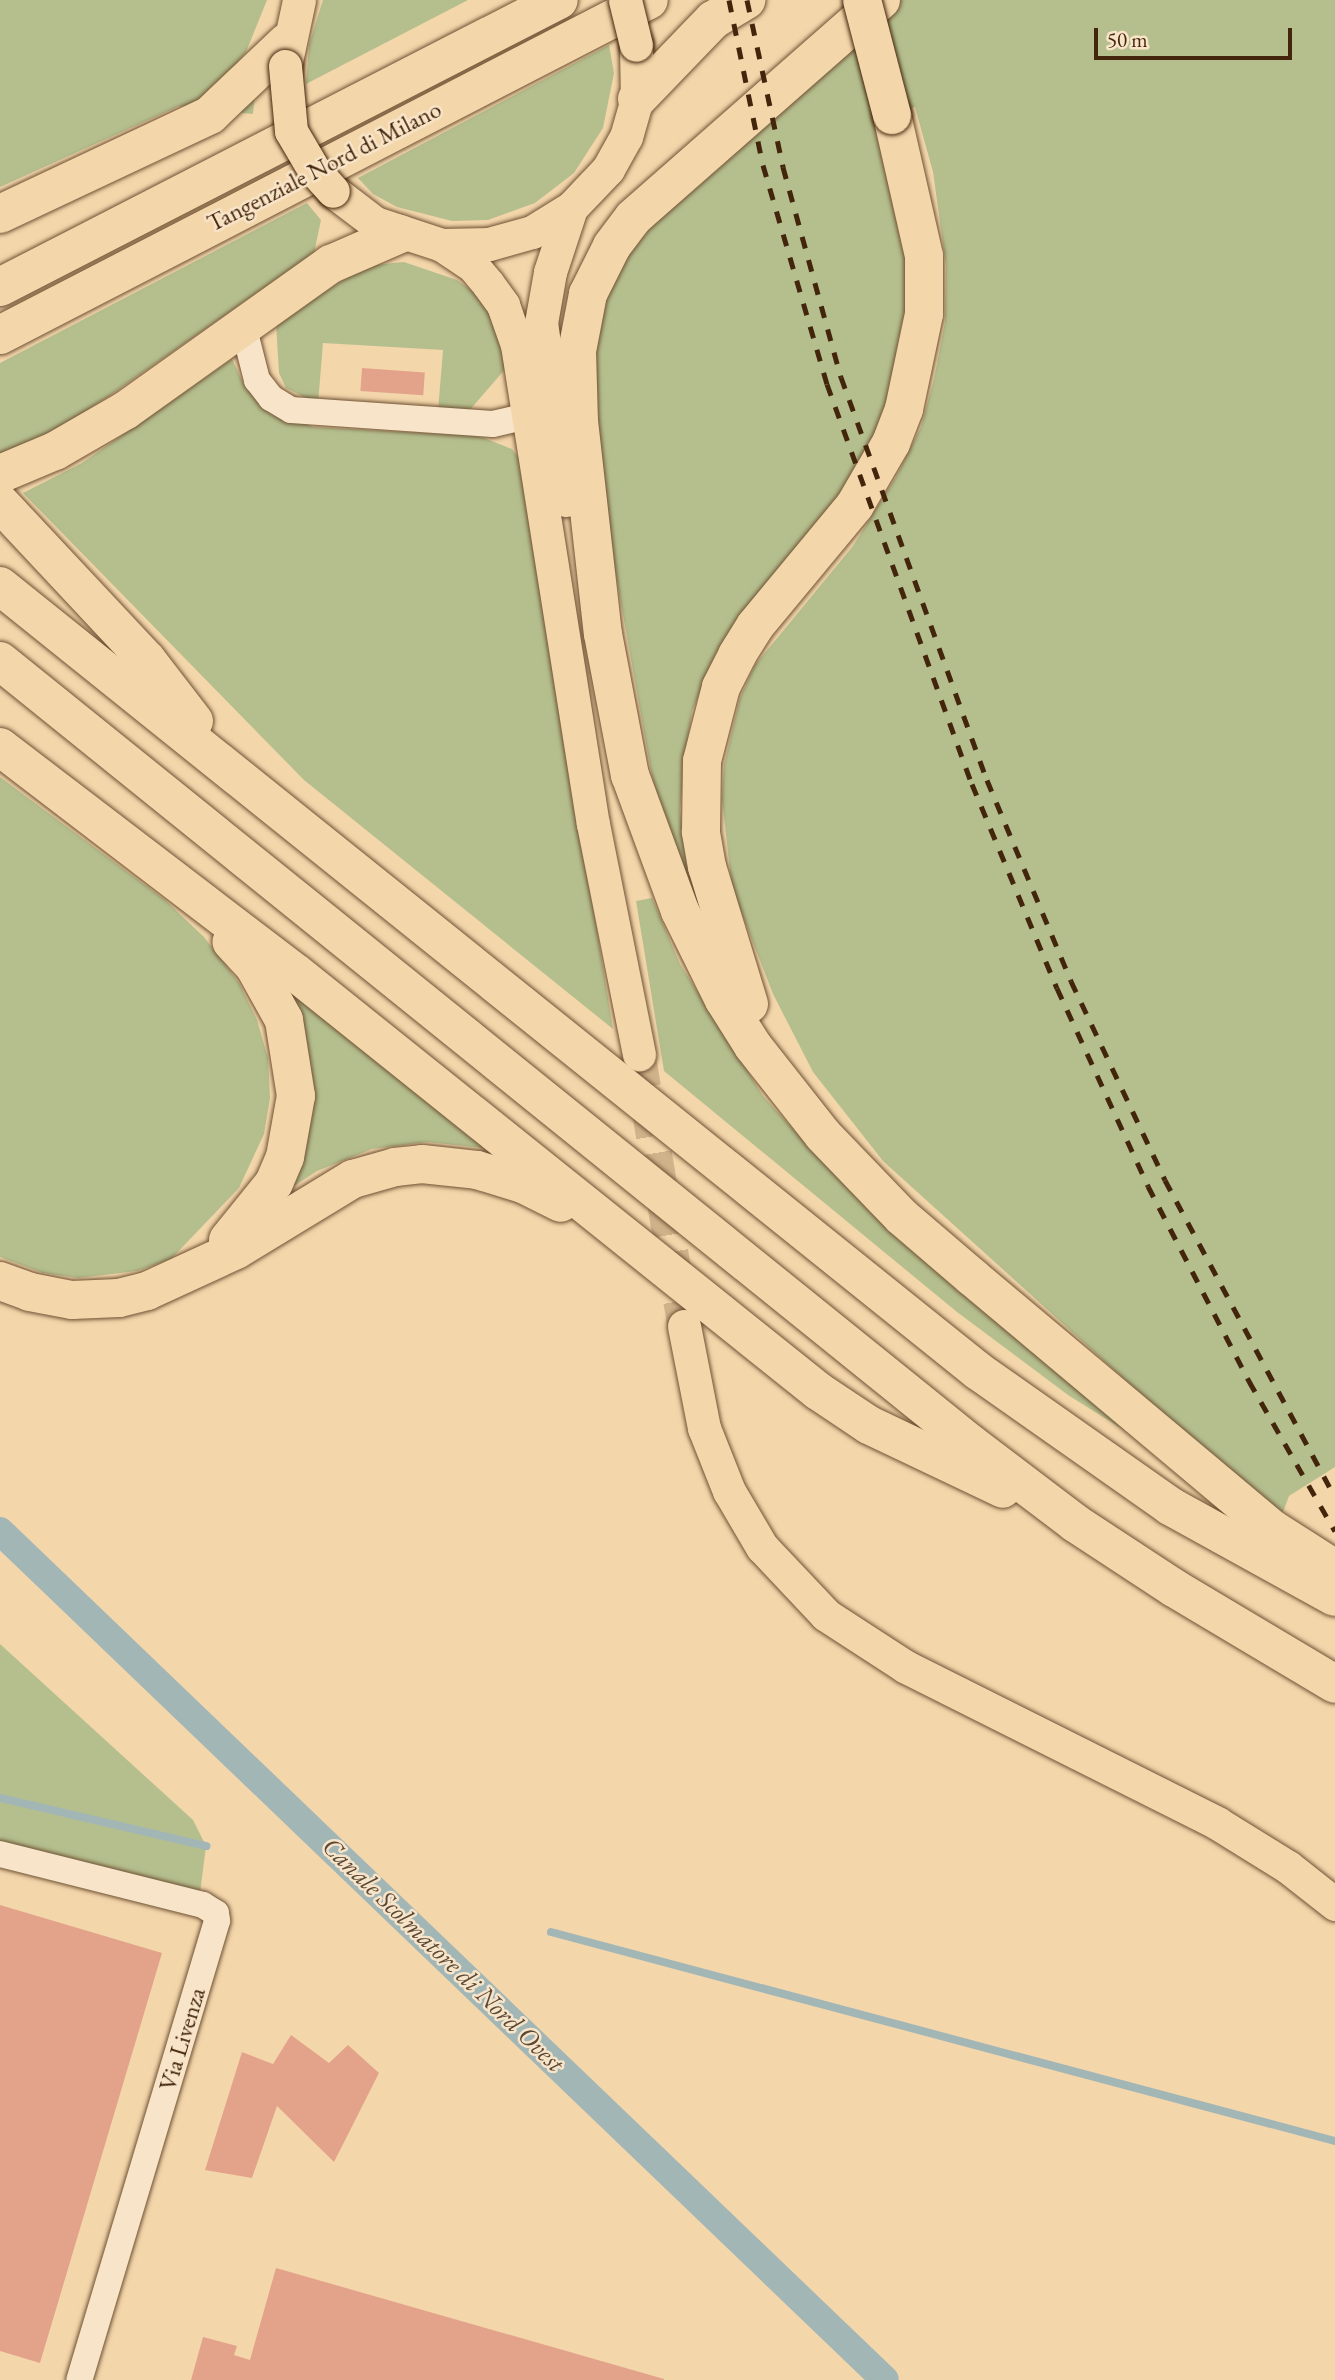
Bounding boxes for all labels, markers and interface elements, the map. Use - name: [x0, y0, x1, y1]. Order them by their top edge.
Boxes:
- scale bar: [1097, 14, 1295, 58]
- text: 50 m: [1107, 26, 1148, 53]
- street label: Tangenziale Nord di Milano: [202, 94, 446, 238]
- water label: Canale Scolmatore di Nord Ovest: [315, 1831, 571, 2079]
- street label: Via Livenza: [153, 1984, 211, 2094]

